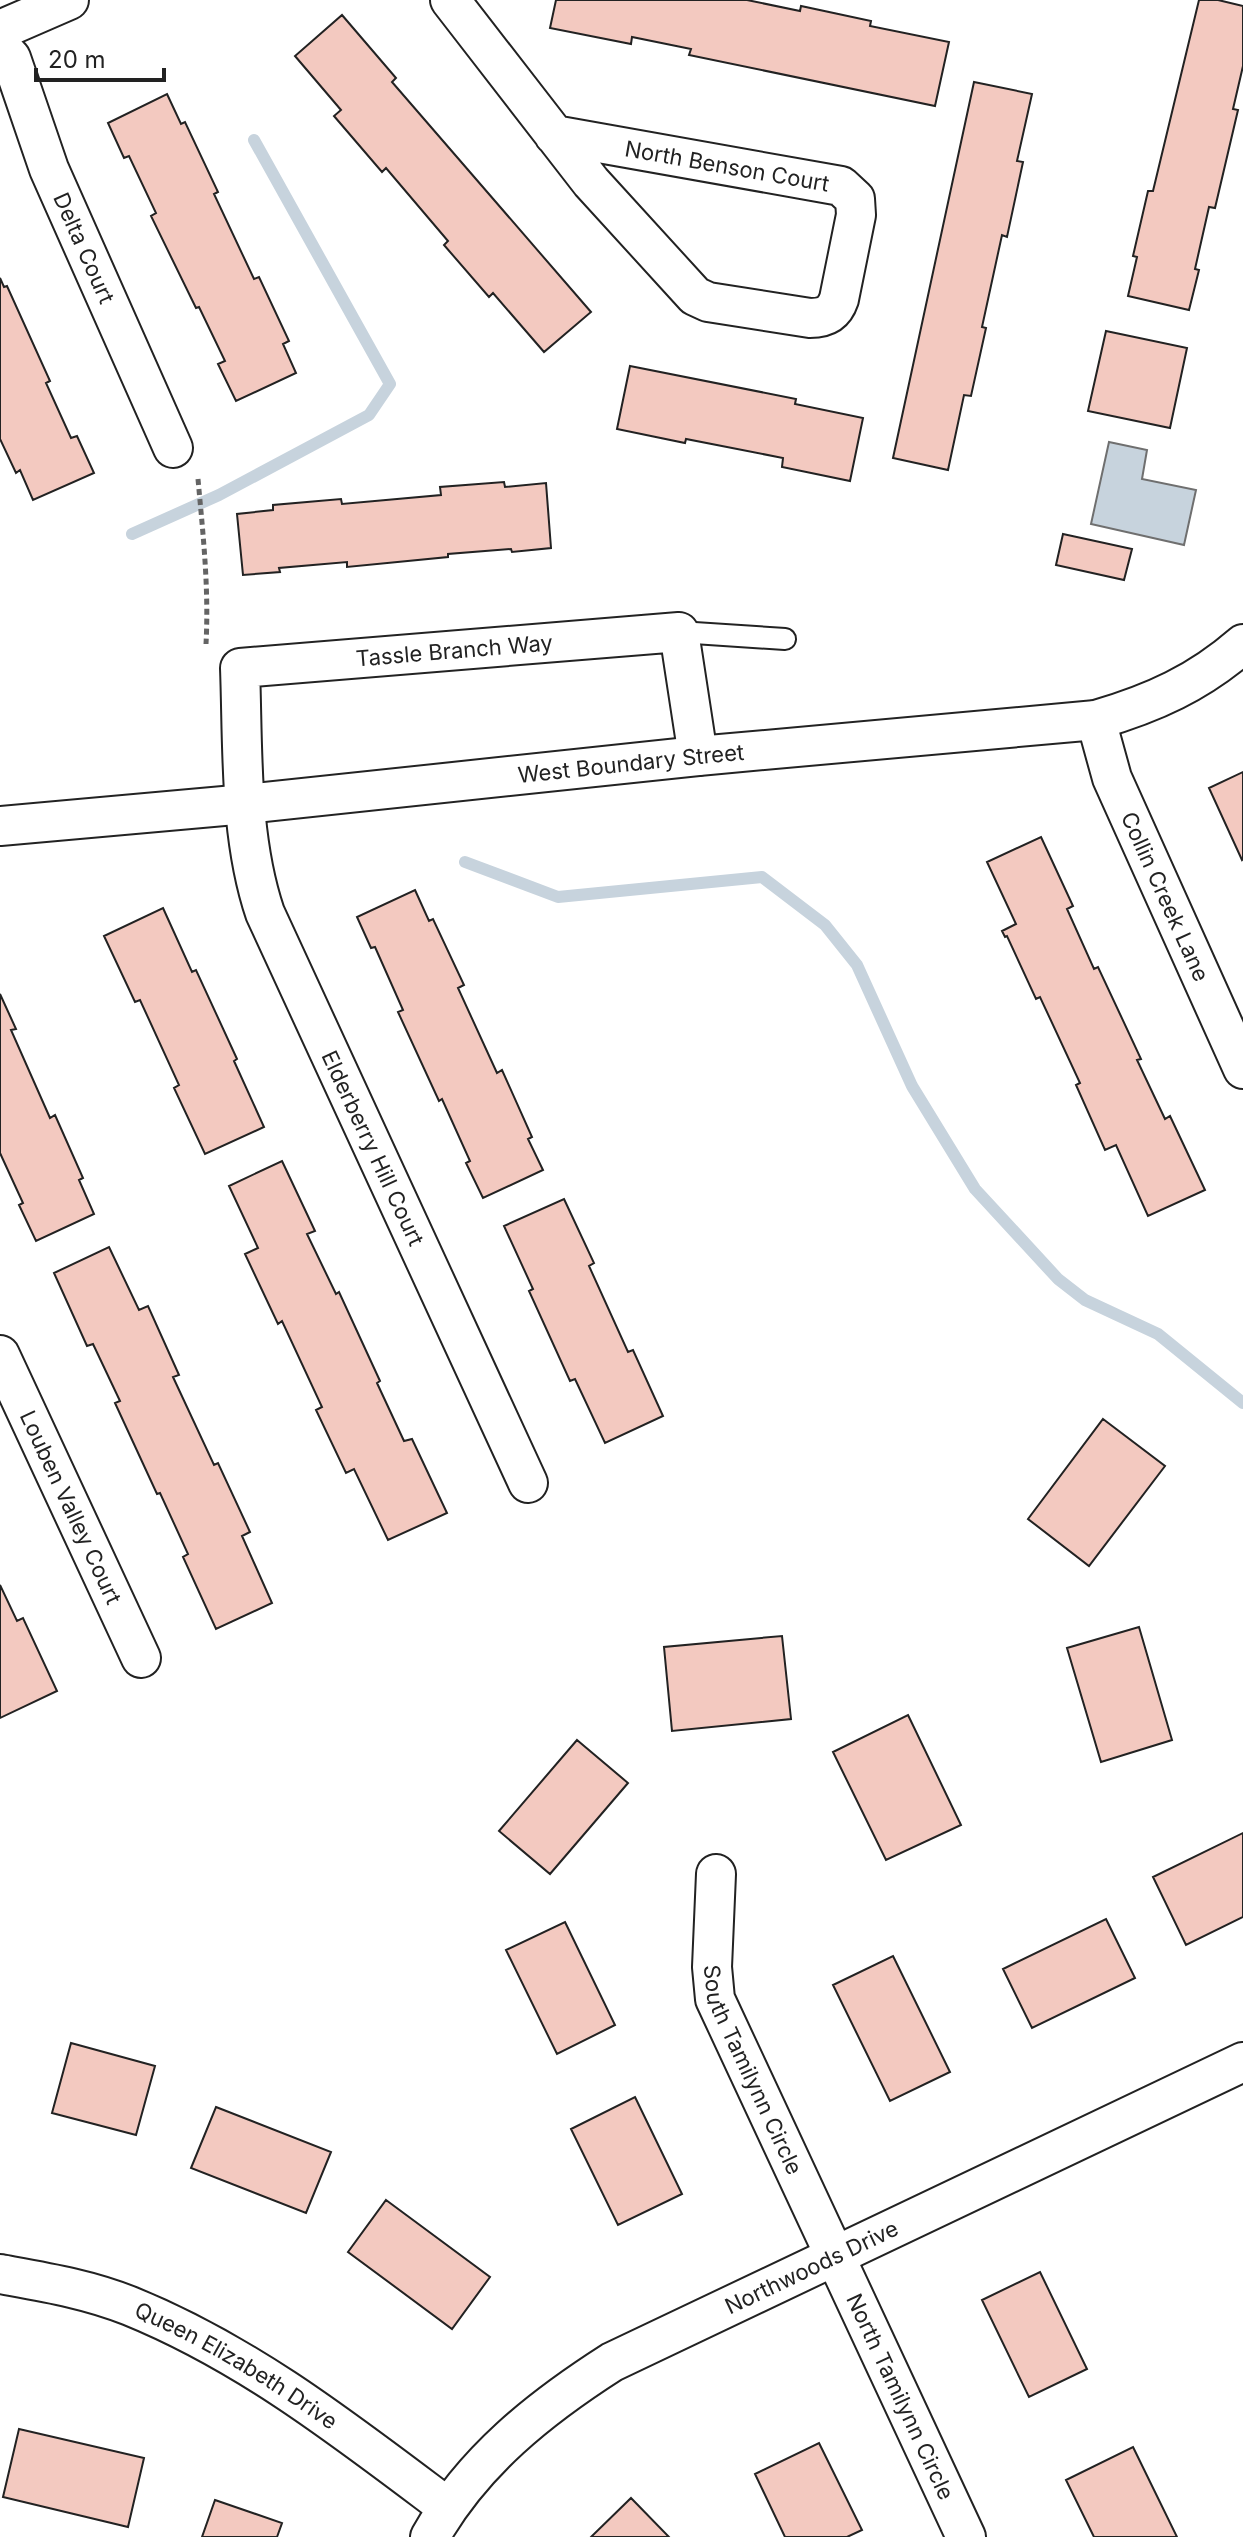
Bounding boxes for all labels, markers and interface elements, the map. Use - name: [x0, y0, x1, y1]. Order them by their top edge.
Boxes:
- scale bar: [36, 32, 164, 82]
- text: 20 m: [48, 45, 106, 74]
- street label: North Benson Court: [623, 135, 831, 197]
- street label: Delta Court: [48, 189, 120, 307]
- street label: Tassle Branch Way: [355, 629, 554, 671]
- street label: West Boundary Street: [517, 739, 745, 788]
- street label: Collin Creek Lane: [1116, 808, 1215, 985]
- street label: Elderberry Hill Court: [316, 1046, 430, 1250]
- street label: Louben Valley Court: [15, 1406, 127, 1608]
- street label: South Tamilynn Circle: [699, 1964, 808, 2178]
- street label: Northwoods Drive: [721, 2215, 902, 2319]
- street label: North Tamilynn Circle: [841, 2289, 960, 2504]
- street label: Queen Elizabeth Drive: [131, 2297, 343, 2434]

